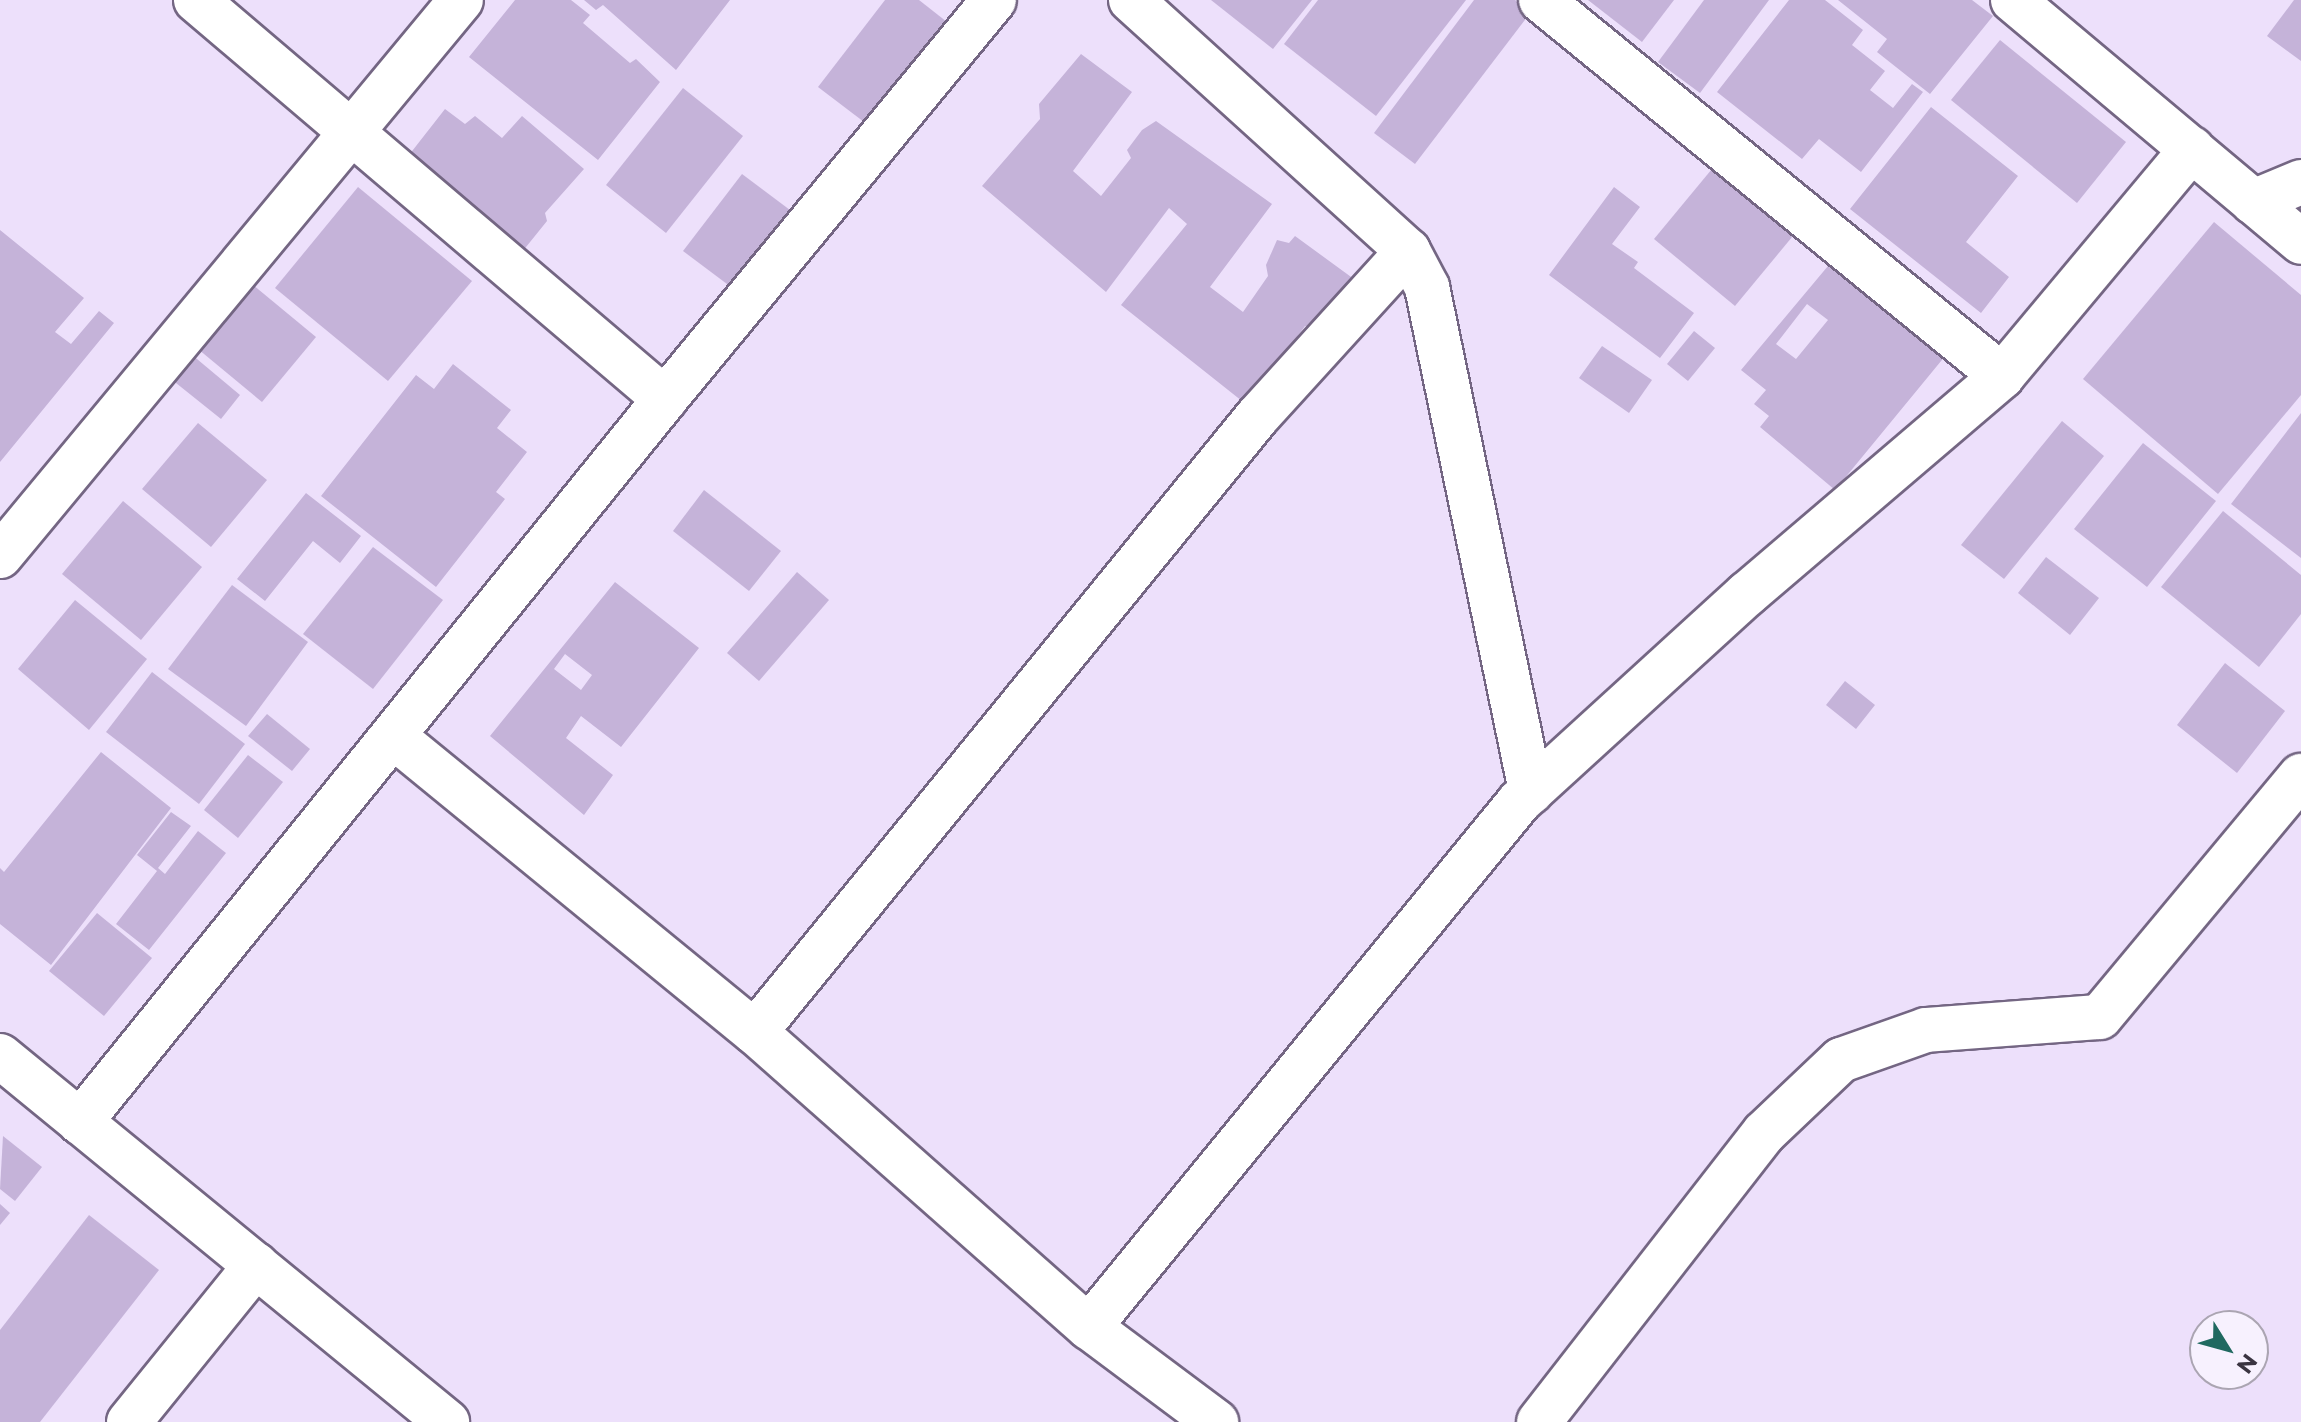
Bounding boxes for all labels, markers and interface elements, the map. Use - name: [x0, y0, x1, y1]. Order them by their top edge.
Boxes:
- north arrow: [2189, 1310, 2269, 1390]
- text: N: [2231, 1348, 2263, 1379]

